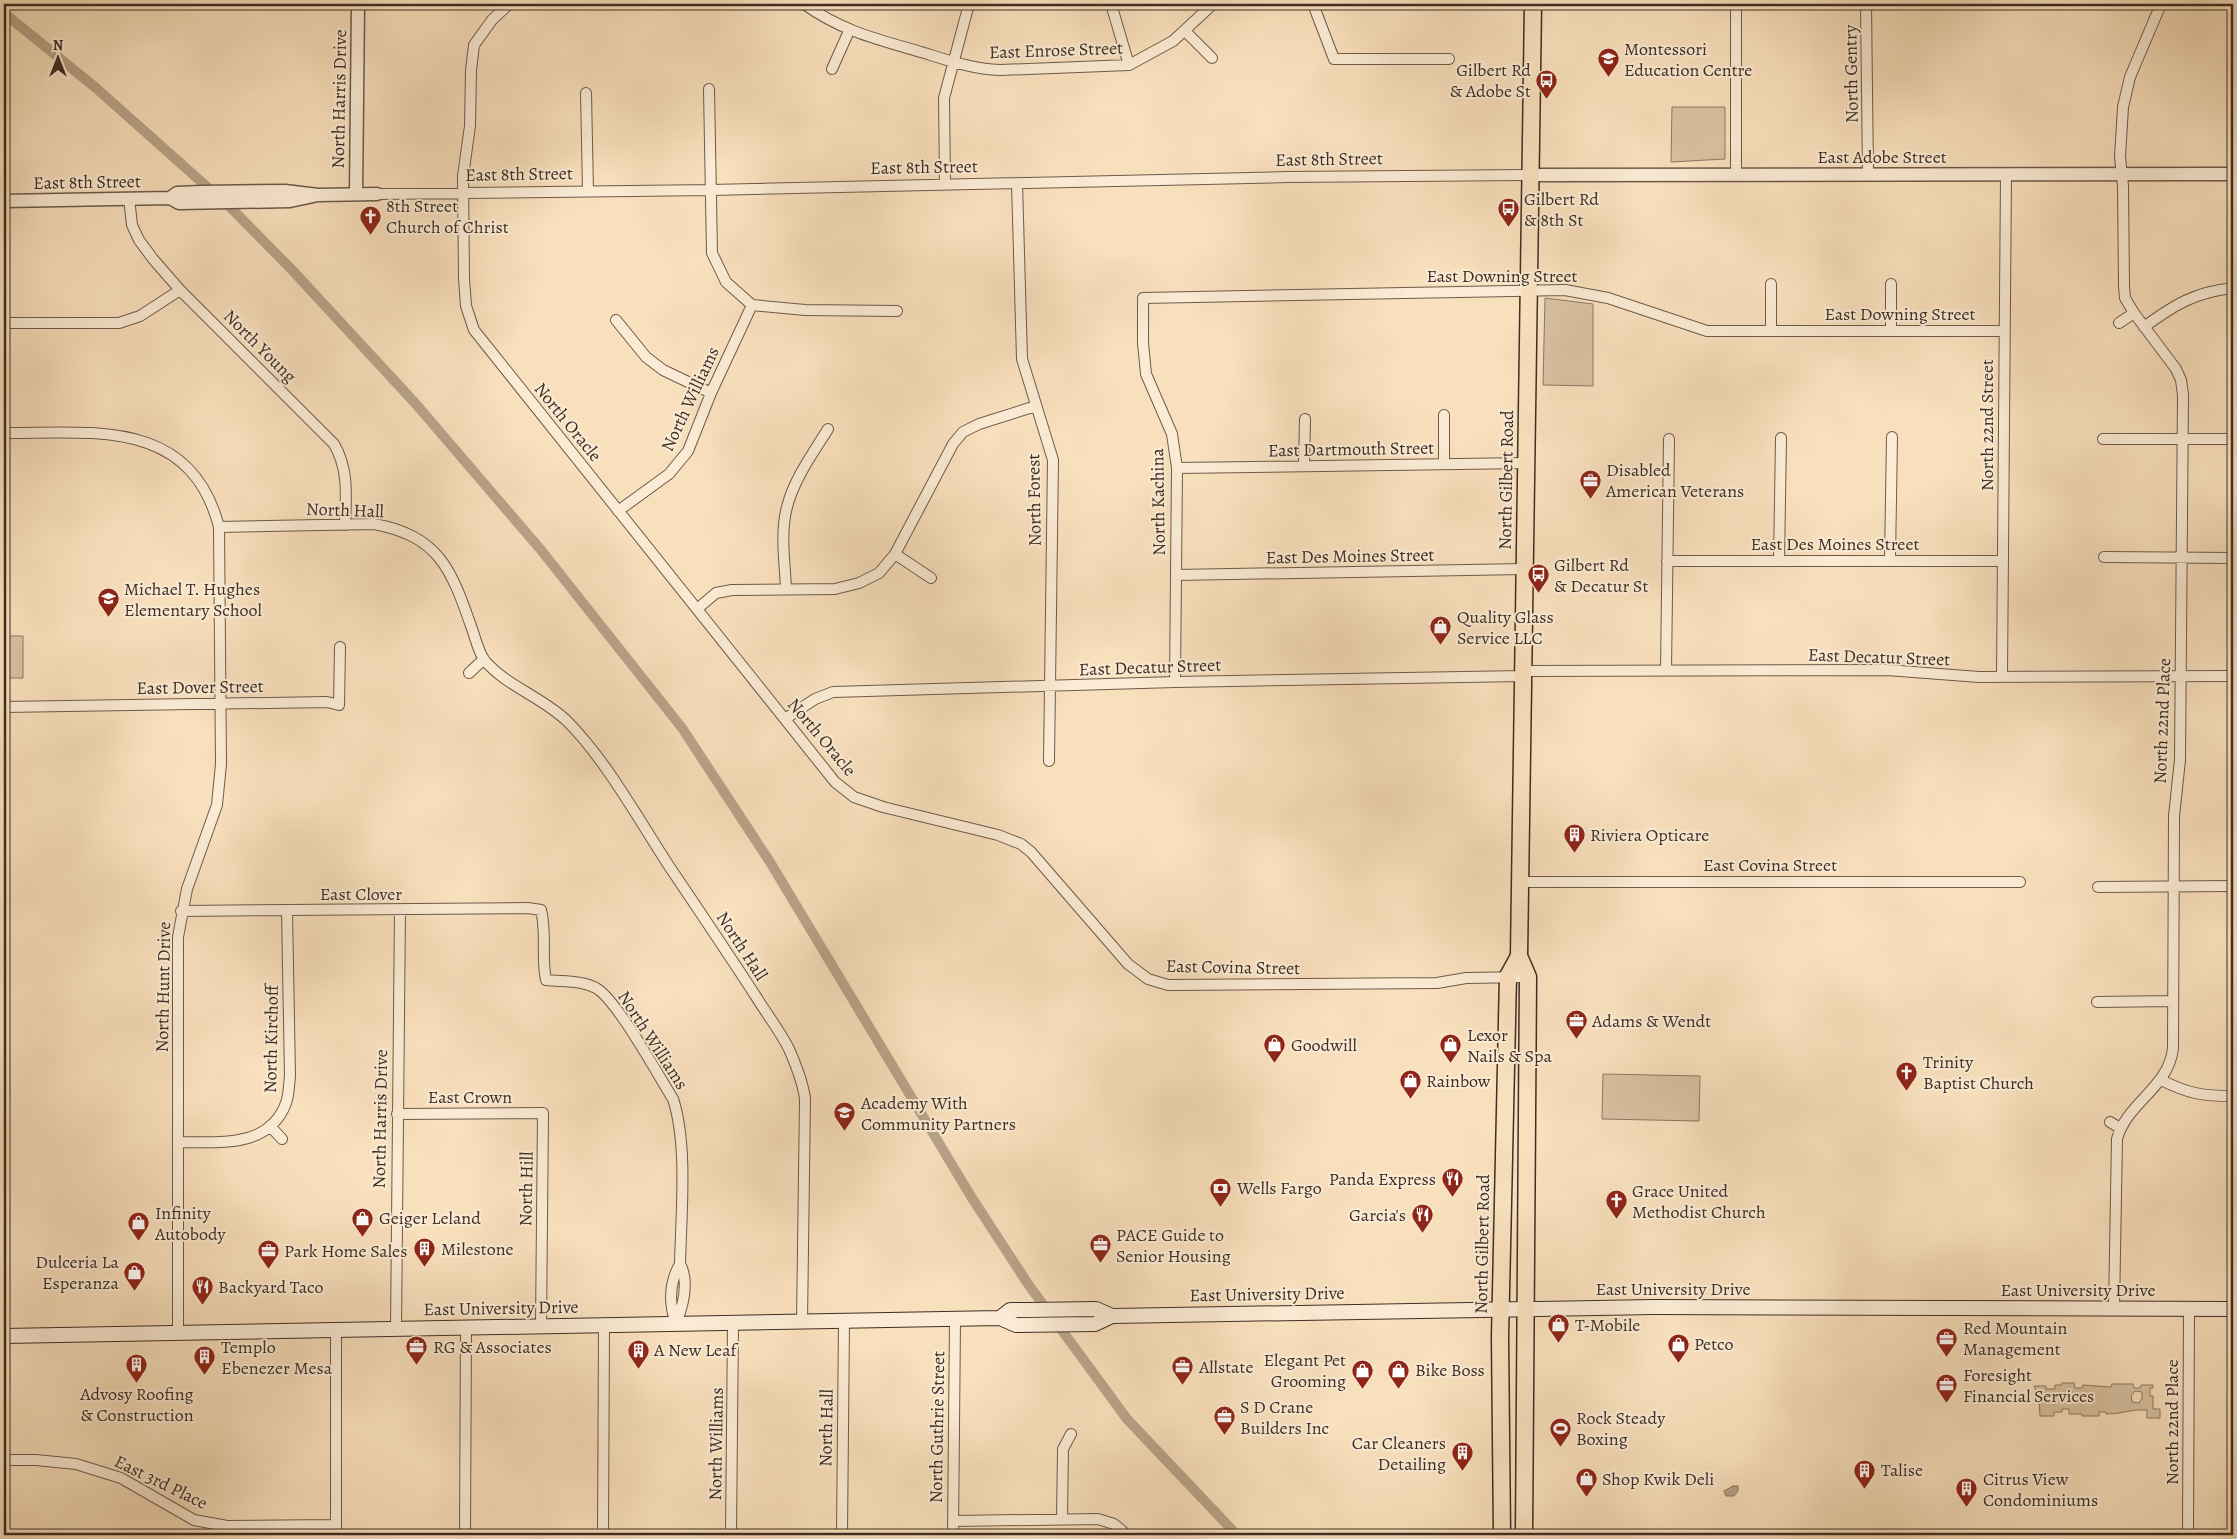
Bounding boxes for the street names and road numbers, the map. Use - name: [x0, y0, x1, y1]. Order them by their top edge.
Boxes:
- street label: North Gentry: [1838, 24, 1864, 123]
- street label: North Harris Drive: [326, 29, 352, 169]
- street label: East Enrose Street: [989, 36, 1124, 64]
- street label: East Adobe Street: [1817, 145, 1947, 169]
- street label: East 8th Street: [1275, 146, 1383, 172]
- street label: East 8th Street: [870, 154, 978, 180]
- street label: East 8th Street: [465, 161, 573, 187]
- street label: East 8th Street: [33, 169, 141, 195]
- street label: East Downing Street: [1426, 264, 1578, 288]
- street label: East Downing Street: [1824, 302, 1976, 326]
- street label: North Young: [218, 304, 302, 388]
- street label: North Williams: [655, 343, 725, 455]
- street label: North 22nd Street: [1975, 359, 1999, 491]
- street label: North Oracle: [529, 377, 607, 467]
- street label: North Gilbert Road: [1493, 410, 1519, 550]
- street label: East Dartmouth Street: [1268, 436, 1434, 462]
- street label: North Kachina: [1145, 447, 1171, 556]
- street label: North Forest: [1021, 453, 1047, 547]
- street label: North Hall: [306, 497, 385, 523]
- street label: East Des Moines Street: [1751, 532, 1919, 556]
- street label: East Des Moines Street: [1265, 543, 1435, 569]
- street label: East Decatur Street: [1807, 643, 1951, 671]
- street label: East Decatur Street: [1078, 653, 1222, 681]
- street label: North 22nd Place: [2148, 658, 2176, 784]
- street label: East Dover Street: [136, 674, 264, 700]
- street label: North Oracle: [782, 693, 862, 781]
- street label: East Covina Street: [1703, 853, 1837, 877]
- street label: East Clover: [320, 882, 402, 906]
- street label: North Hall: [711, 907, 774, 986]
- street label: North Hunt Drive: [150, 921, 176, 1053]
- street label: East Covina Street: [1166, 954, 1300, 980]
- street label: North Kirchoff: [258, 982, 284, 1093]
- street label: North Williams: [612, 986, 694, 1094]
- street label: North Harris Drive: [367, 1049, 393, 1189]
- street label: East Crown: [428, 1085, 512, 1109]
- street label: North Hill: [513, 1151, 539, 1227]
- street label: North Gilbert Road: [1469, 1174, 1495, 1314]
- street label: East University Drive: [1595, 1277, 1751, 1301]
- street label: East University Drive: [2000, 1278, 2156, 1302]
- street label: East University Drive: [1189, 1281, 1345, 1307]
- street label: East University Drive: [423, 1295, 579, 1321]
- street label: North Guthrie Street: [924, 1351, 950, 1503]
- street label: North 22nd Place: [2160, 1359, 2184, 1485]
- street label: North Williams: [703, 1387, 729, 1501]
- street label: North Hall: [813, 1388, 839, 1467]
- street label: East 3rd Place: [110, 1449, 212, 1515]

